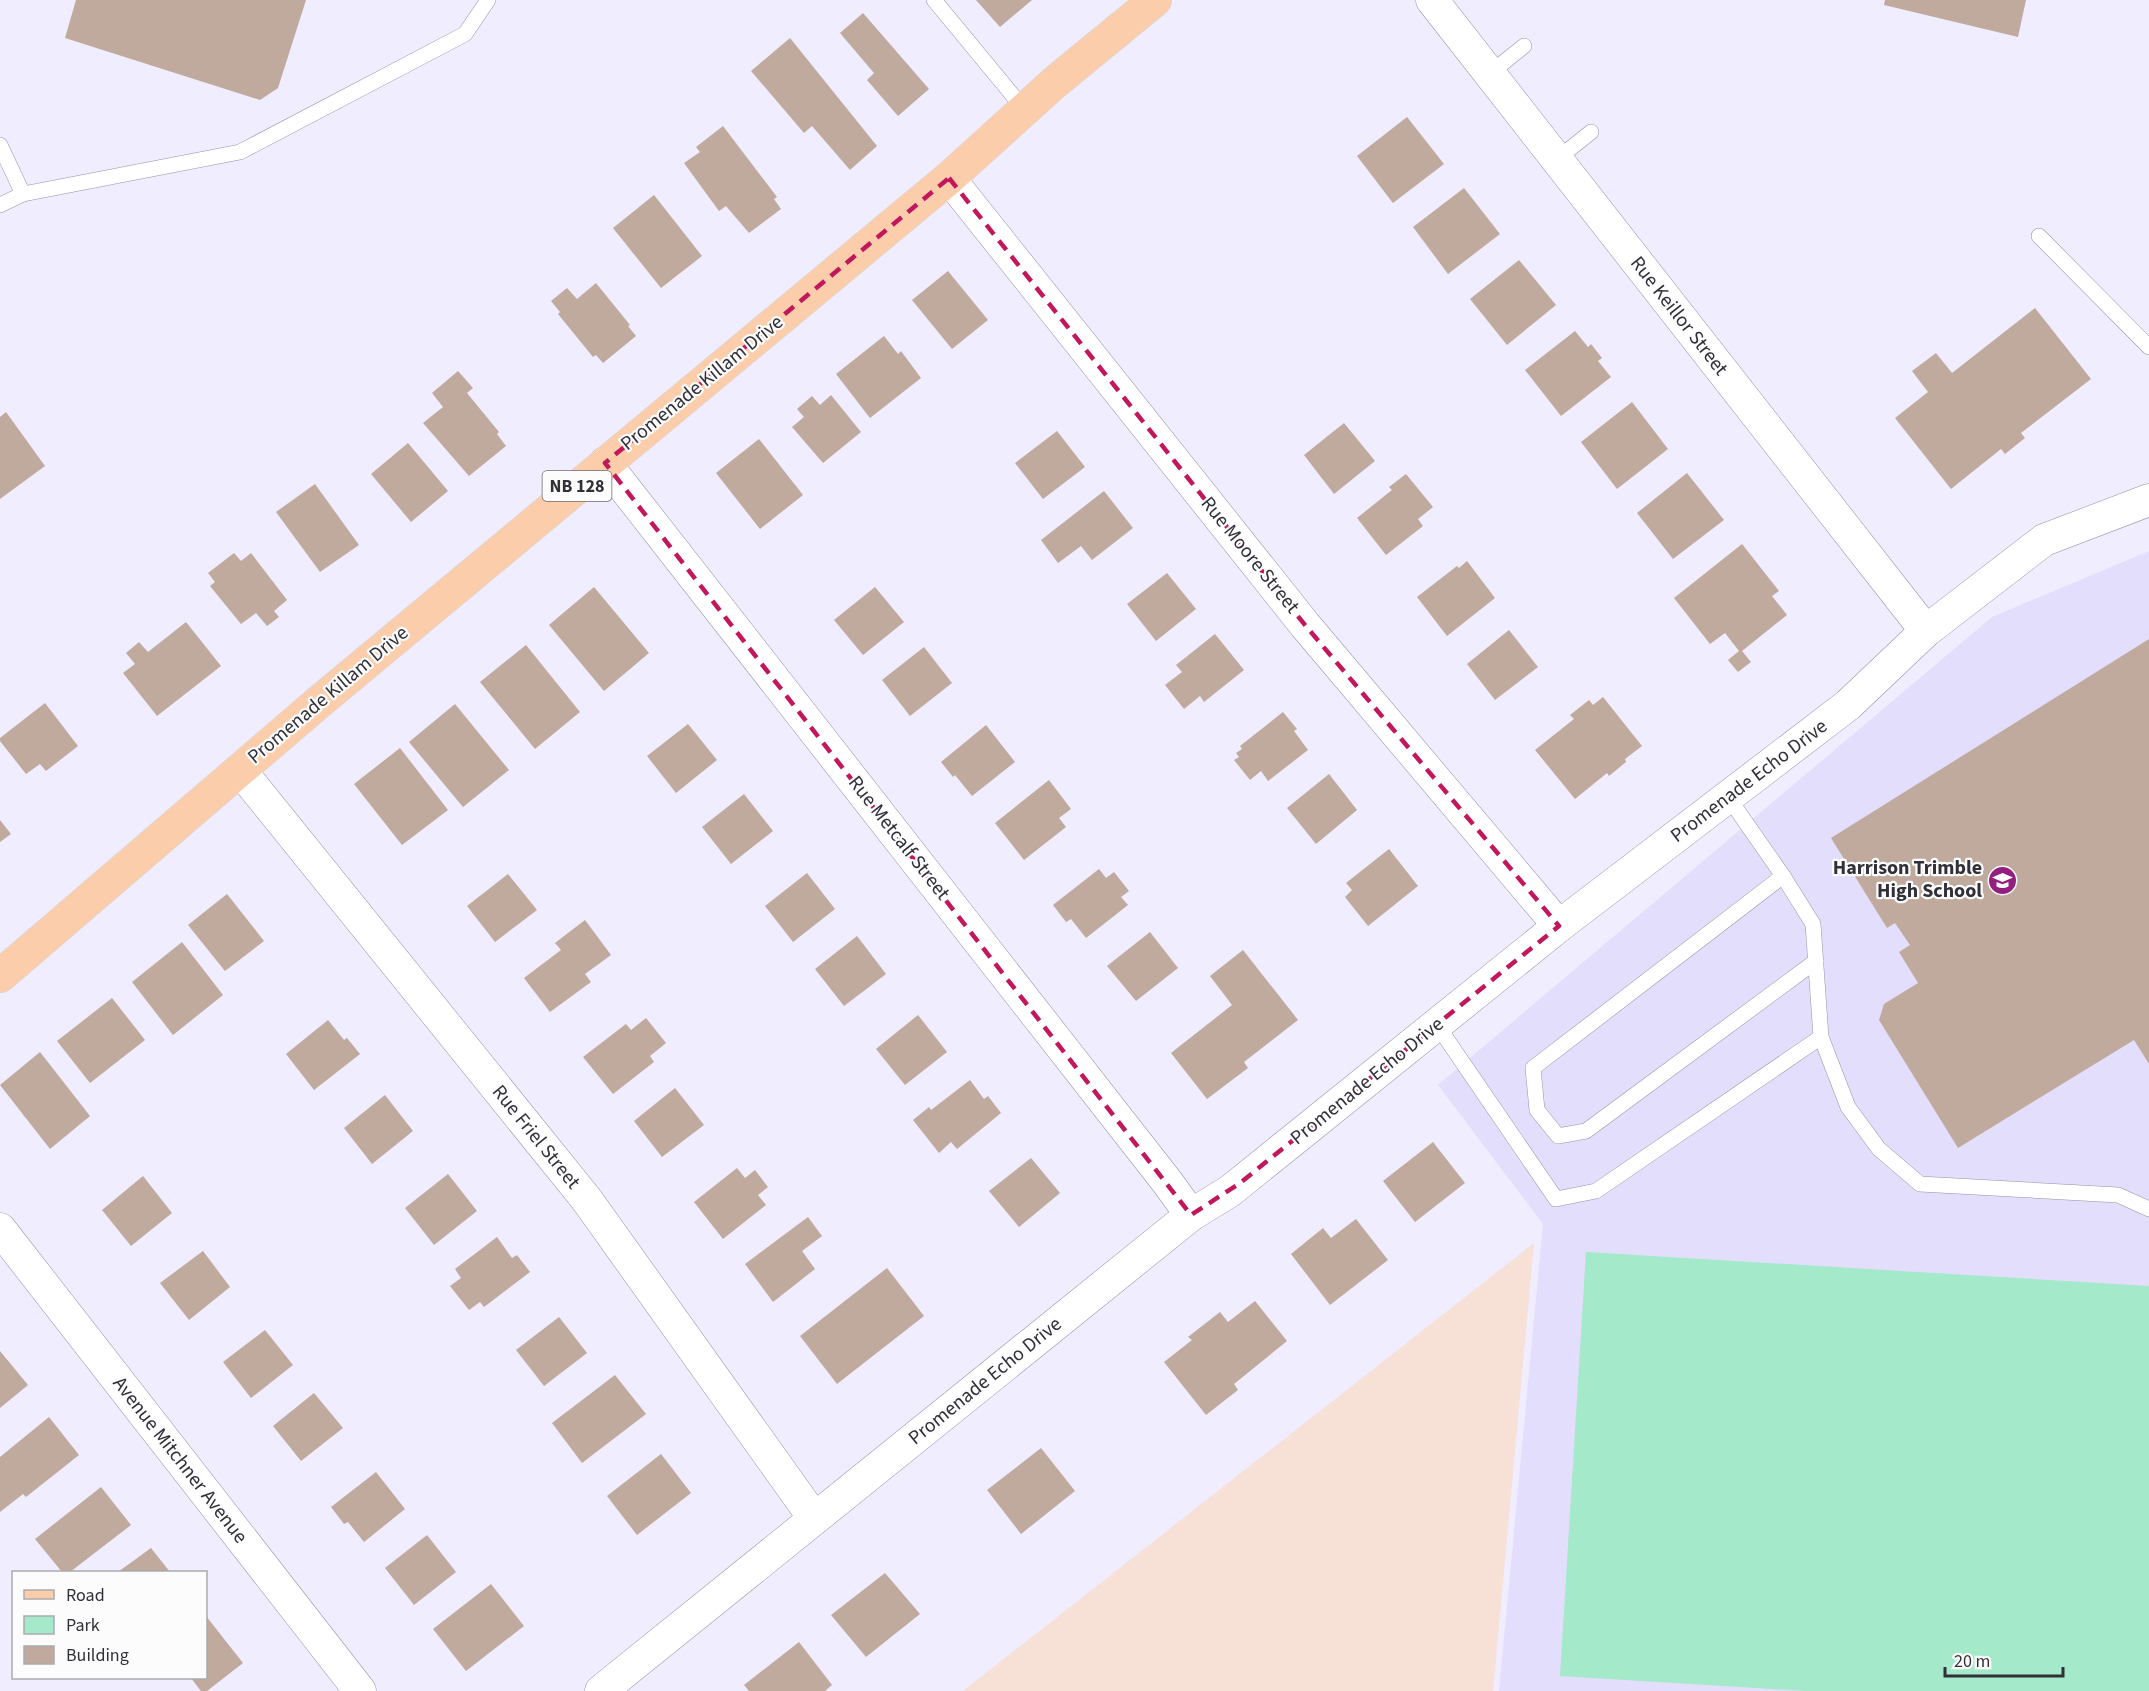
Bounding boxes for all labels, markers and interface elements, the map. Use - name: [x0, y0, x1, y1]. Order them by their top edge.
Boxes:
- street label: Rue Keillor Street: [1623, 250, 1735, 382]
- street label: Promenade Killam Drive: [615, 308, 789, 457]
- road number: NB 128: [542, 471, 612, 501]
- street label: Rue Moore Street: [1194, 491, 1306, 620]
- street label: Promenade Killam Drive: [242, 619, 414, 771]
- street label: Promenade Echo Drive: [1665, 713, 1833, 849]
- street label: Rue Metcalf Street: [841, 770, 957, 906]
- place label: Harrison Trimble High School: [1833, 854, 1982, 905]
- school or university icon: Harrison Trimble High School: [1987, 864, 2019, 896]
- street label: Promenade Echo Drive: [1284, 1010, 1450, 1152]
- street label: Rue Friel Street: [485, 1079, 587, 1195]
- street label: Promenade Echo Drive: [902, 1310, 1068, 1452]
- street label: Avenue Mitchner Avenue: [106, 1371, 254, 1549]
- legend: [12, 1571, 207, 1679]
- text: Road: [66, 1583, 105, 1608]
- text: Park: [66, 1613, 100, 1638]
- scale bar: [1945, 1640, 2064, 1678]
- text: Building: [66, 1643, 129, 1668]
- text: 20 m: [1954, 1649, 1990, 1674]

